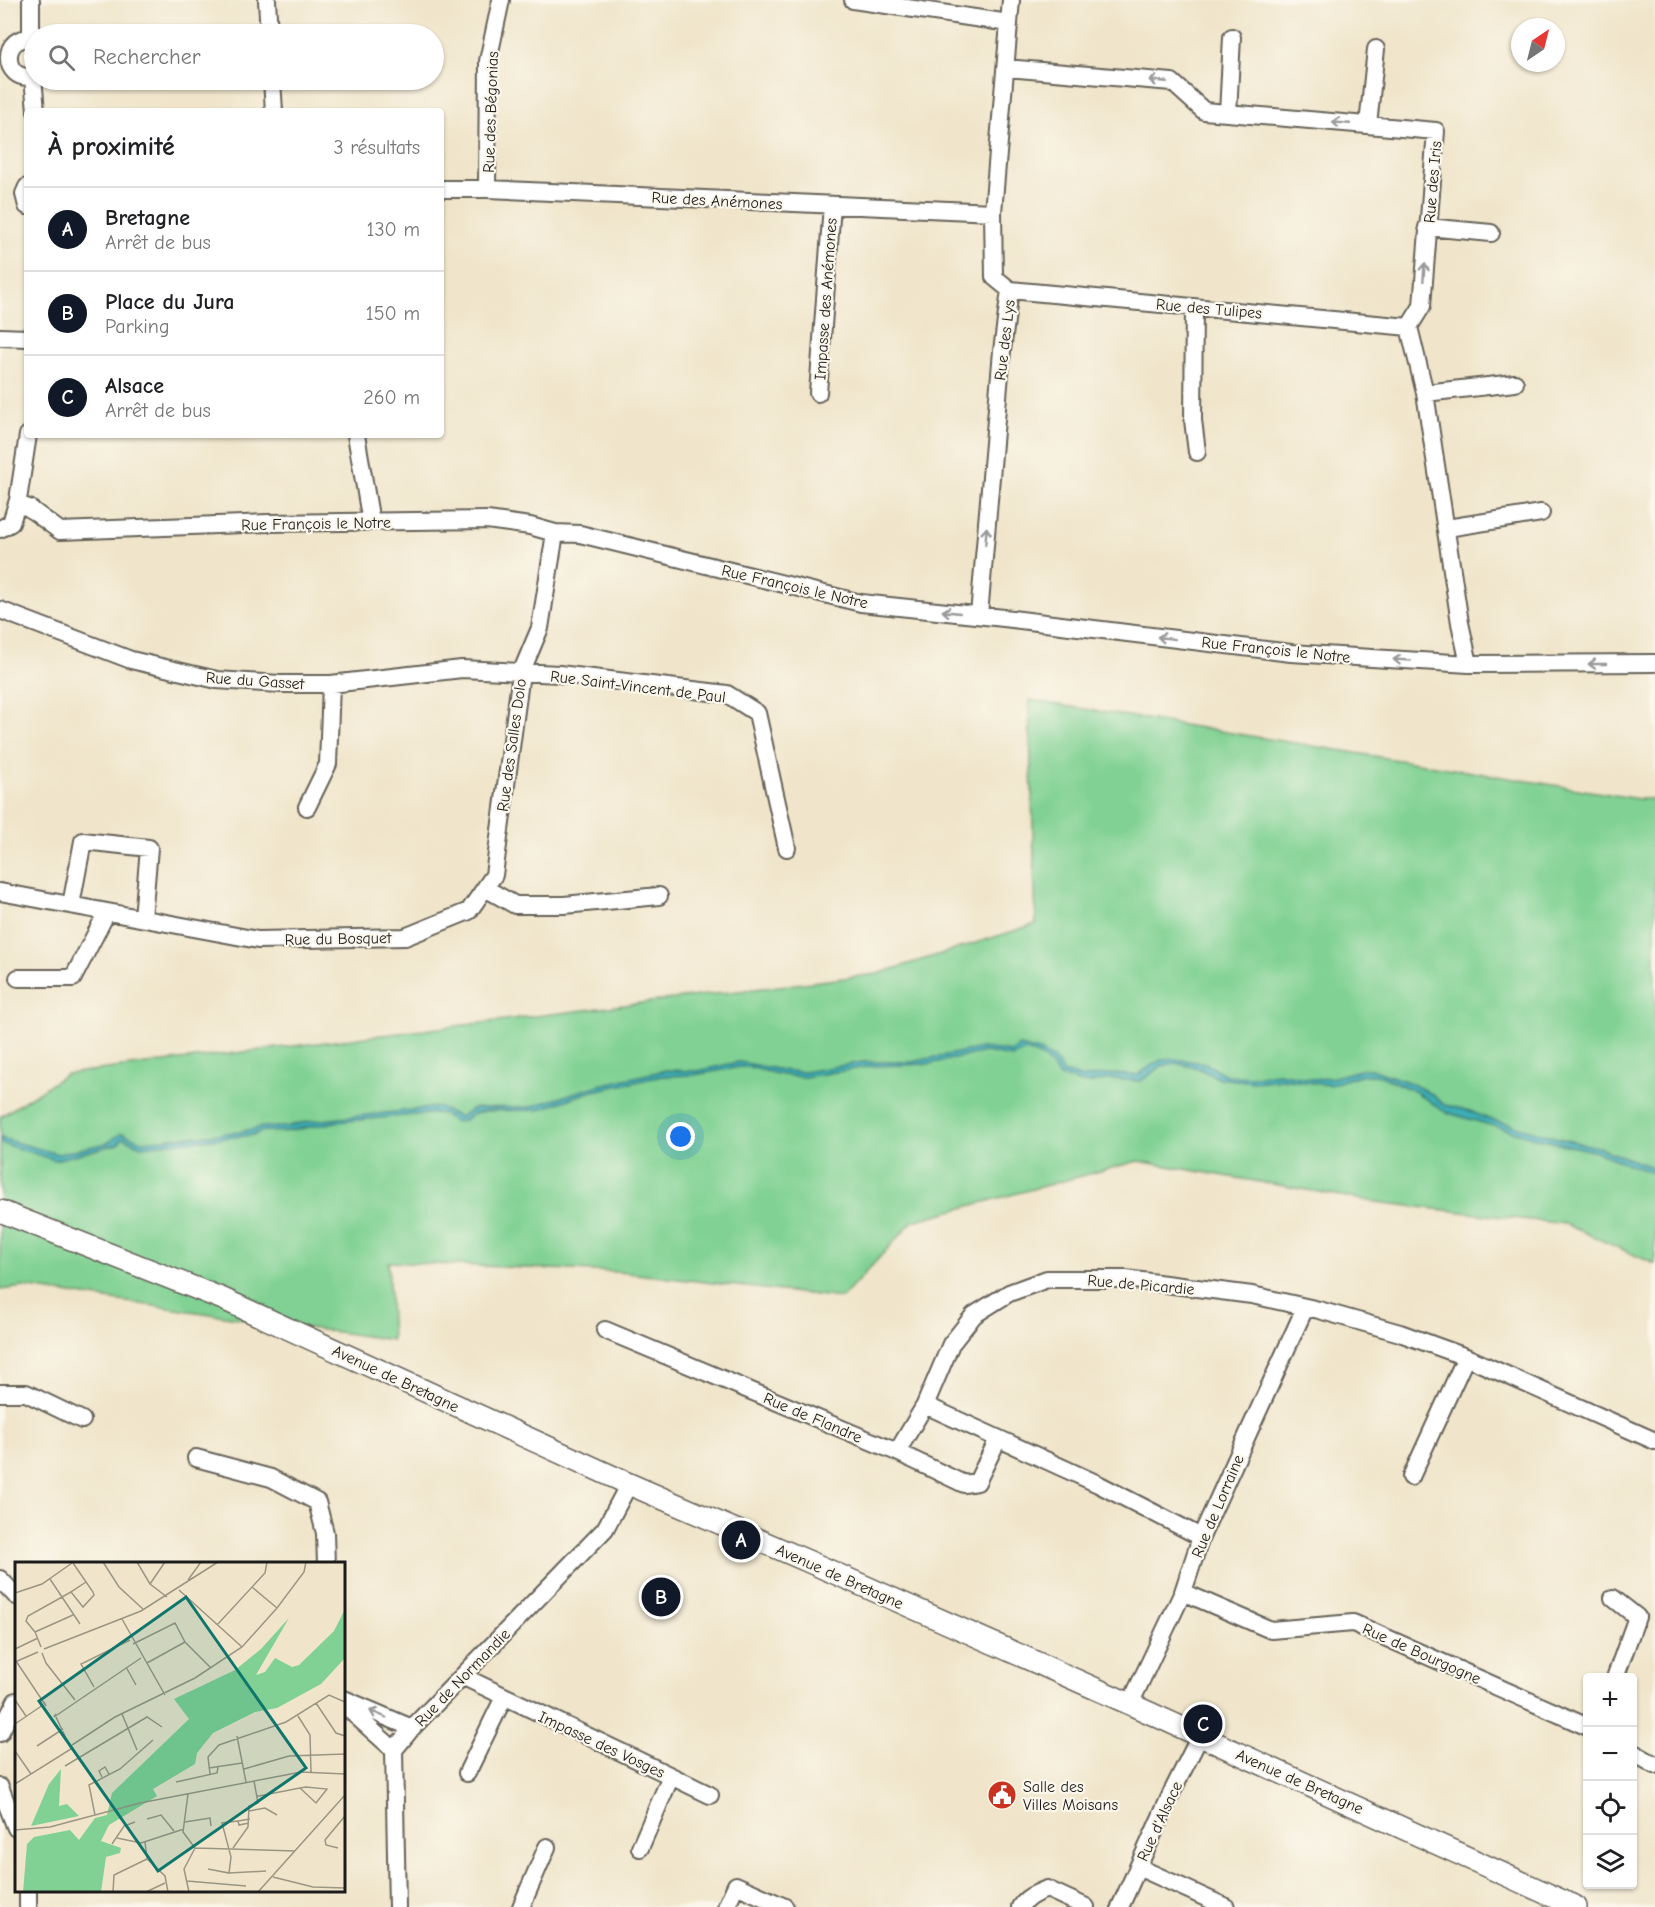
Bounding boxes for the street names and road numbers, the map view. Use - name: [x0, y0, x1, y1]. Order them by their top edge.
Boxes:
- street label: Rue des Bégonias: [480, 50, 502, 173]
- street label: Rue des Iris: [1420, 140, 1446, 224]
- street label: Rue des Anémones: [651, 189, 783, 213]
- street label: Impasse des Anémones: [811, 217, 841, 381]
- street label: Rue des Tulipes: [1155, 295, 1263, 323]
- street label: Rue des Lys: [991, 298, 1019, 382]
- street label: Rue François le Notre: [241, 514, 391, 534]
- street label: Rue François le Notre: [720, 561, 870, 613]
- street label: Rue François le Notre: [1201, 633, 1351, 667]
- street label: Rue Saint-Vincent de Paul: [549, 667, 727, 707]
- street label: Rue du Gasset: [205, 669, 305, 693]
- street label: Rue des Salles Dolo: [494, 677, 530, 813]
- street label: Rue du Bosquet: [284, 929, 392, 949]
- street label: Rue de Picardie: [1087, 1271, 1195, 1299]
- street label: Avenue de Bretagne: [329, 1342, 462, 1416]
- street label: Rue de Flandre: [761, 1389, 865, 1447]
- street label: Rue de Lorraine: [1188, 1452, 1248, 1561]
- street label: Avenue de Bretagne: [773, 1541, 906, 1613]
- street label: Rue de Bourgogne: [1360, 1620, 1484, 1688]
- street label: Rue de Normandie: [412, 1625, 514, 1730]
- street label: Impasse des Vosges: [536, 1708, 668, 1782]
- street label: Avenue de Bretagne: [1233, 1746, 1366, 1818]
- street label: Rue d'Alsace: [1134, 1779, 1186, 1864]

